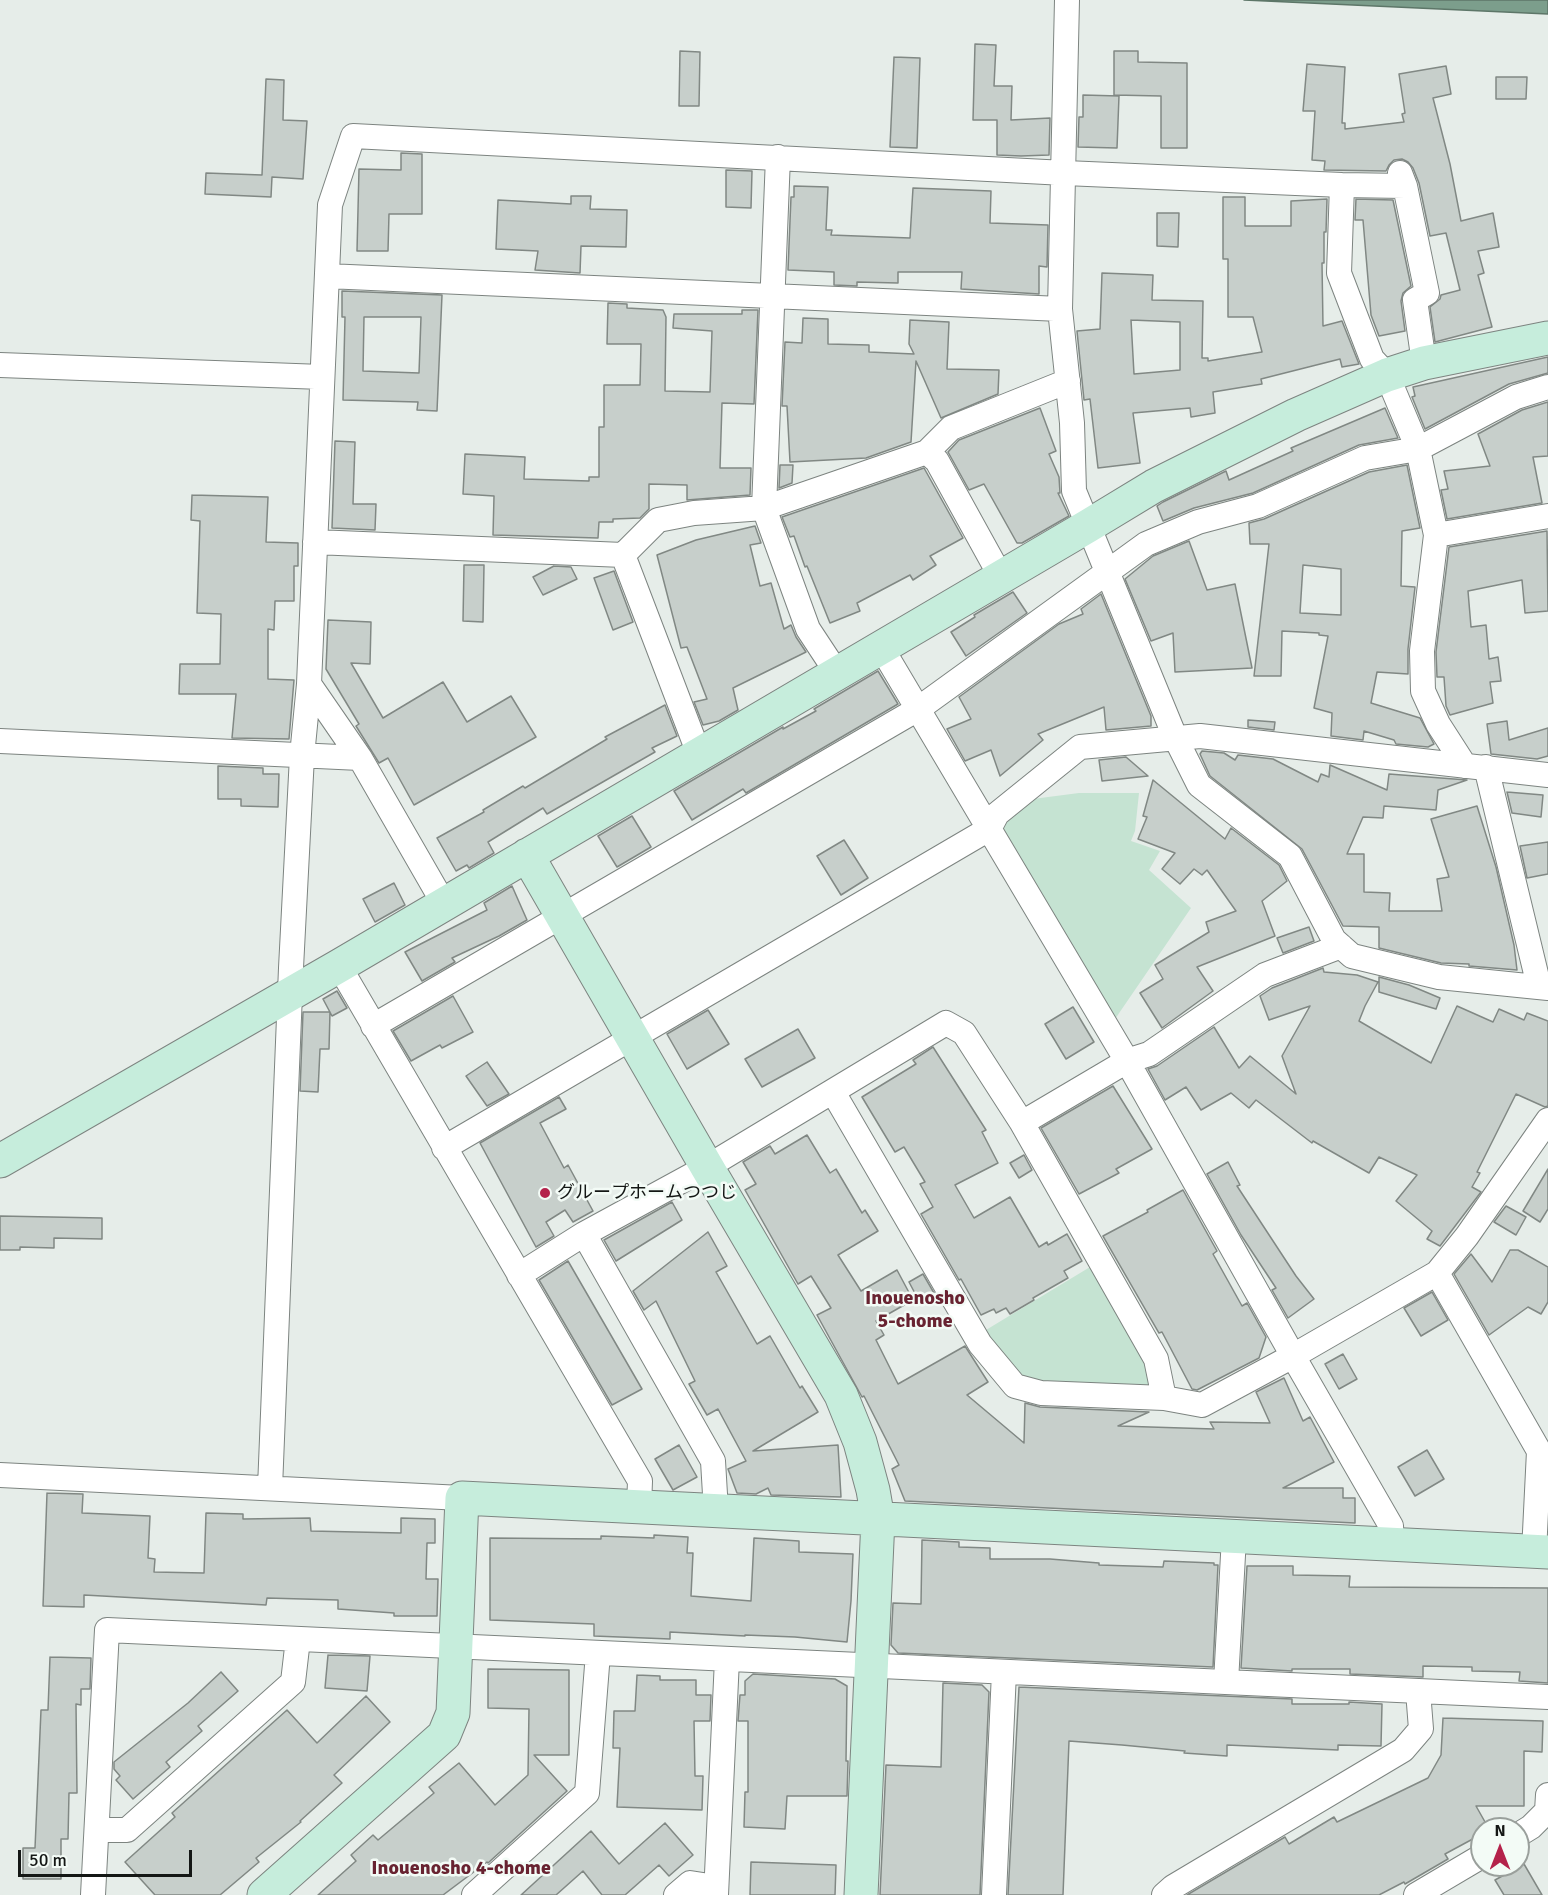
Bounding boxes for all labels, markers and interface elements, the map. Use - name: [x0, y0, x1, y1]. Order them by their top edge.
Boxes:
- place label: グループホームつつじ: [557, 1182, 737, 1204]
- marker: グループホームつつじ: [538, 1186, 552, 1200]
- district label: Inouenosho 5-chome: [865, 1287, 965, 1334]
- north arrow: [1470, 1817, 1530, 1877]
- text: N: [1494, 1821, 1506, 1841]
- scale bar: [21, 1838, 195, 1876]
- text: 50 m: [29, 1849, 67, 1871]
- district label: Inouenosho 4-chome: [371, 1857, 551, 1881]

